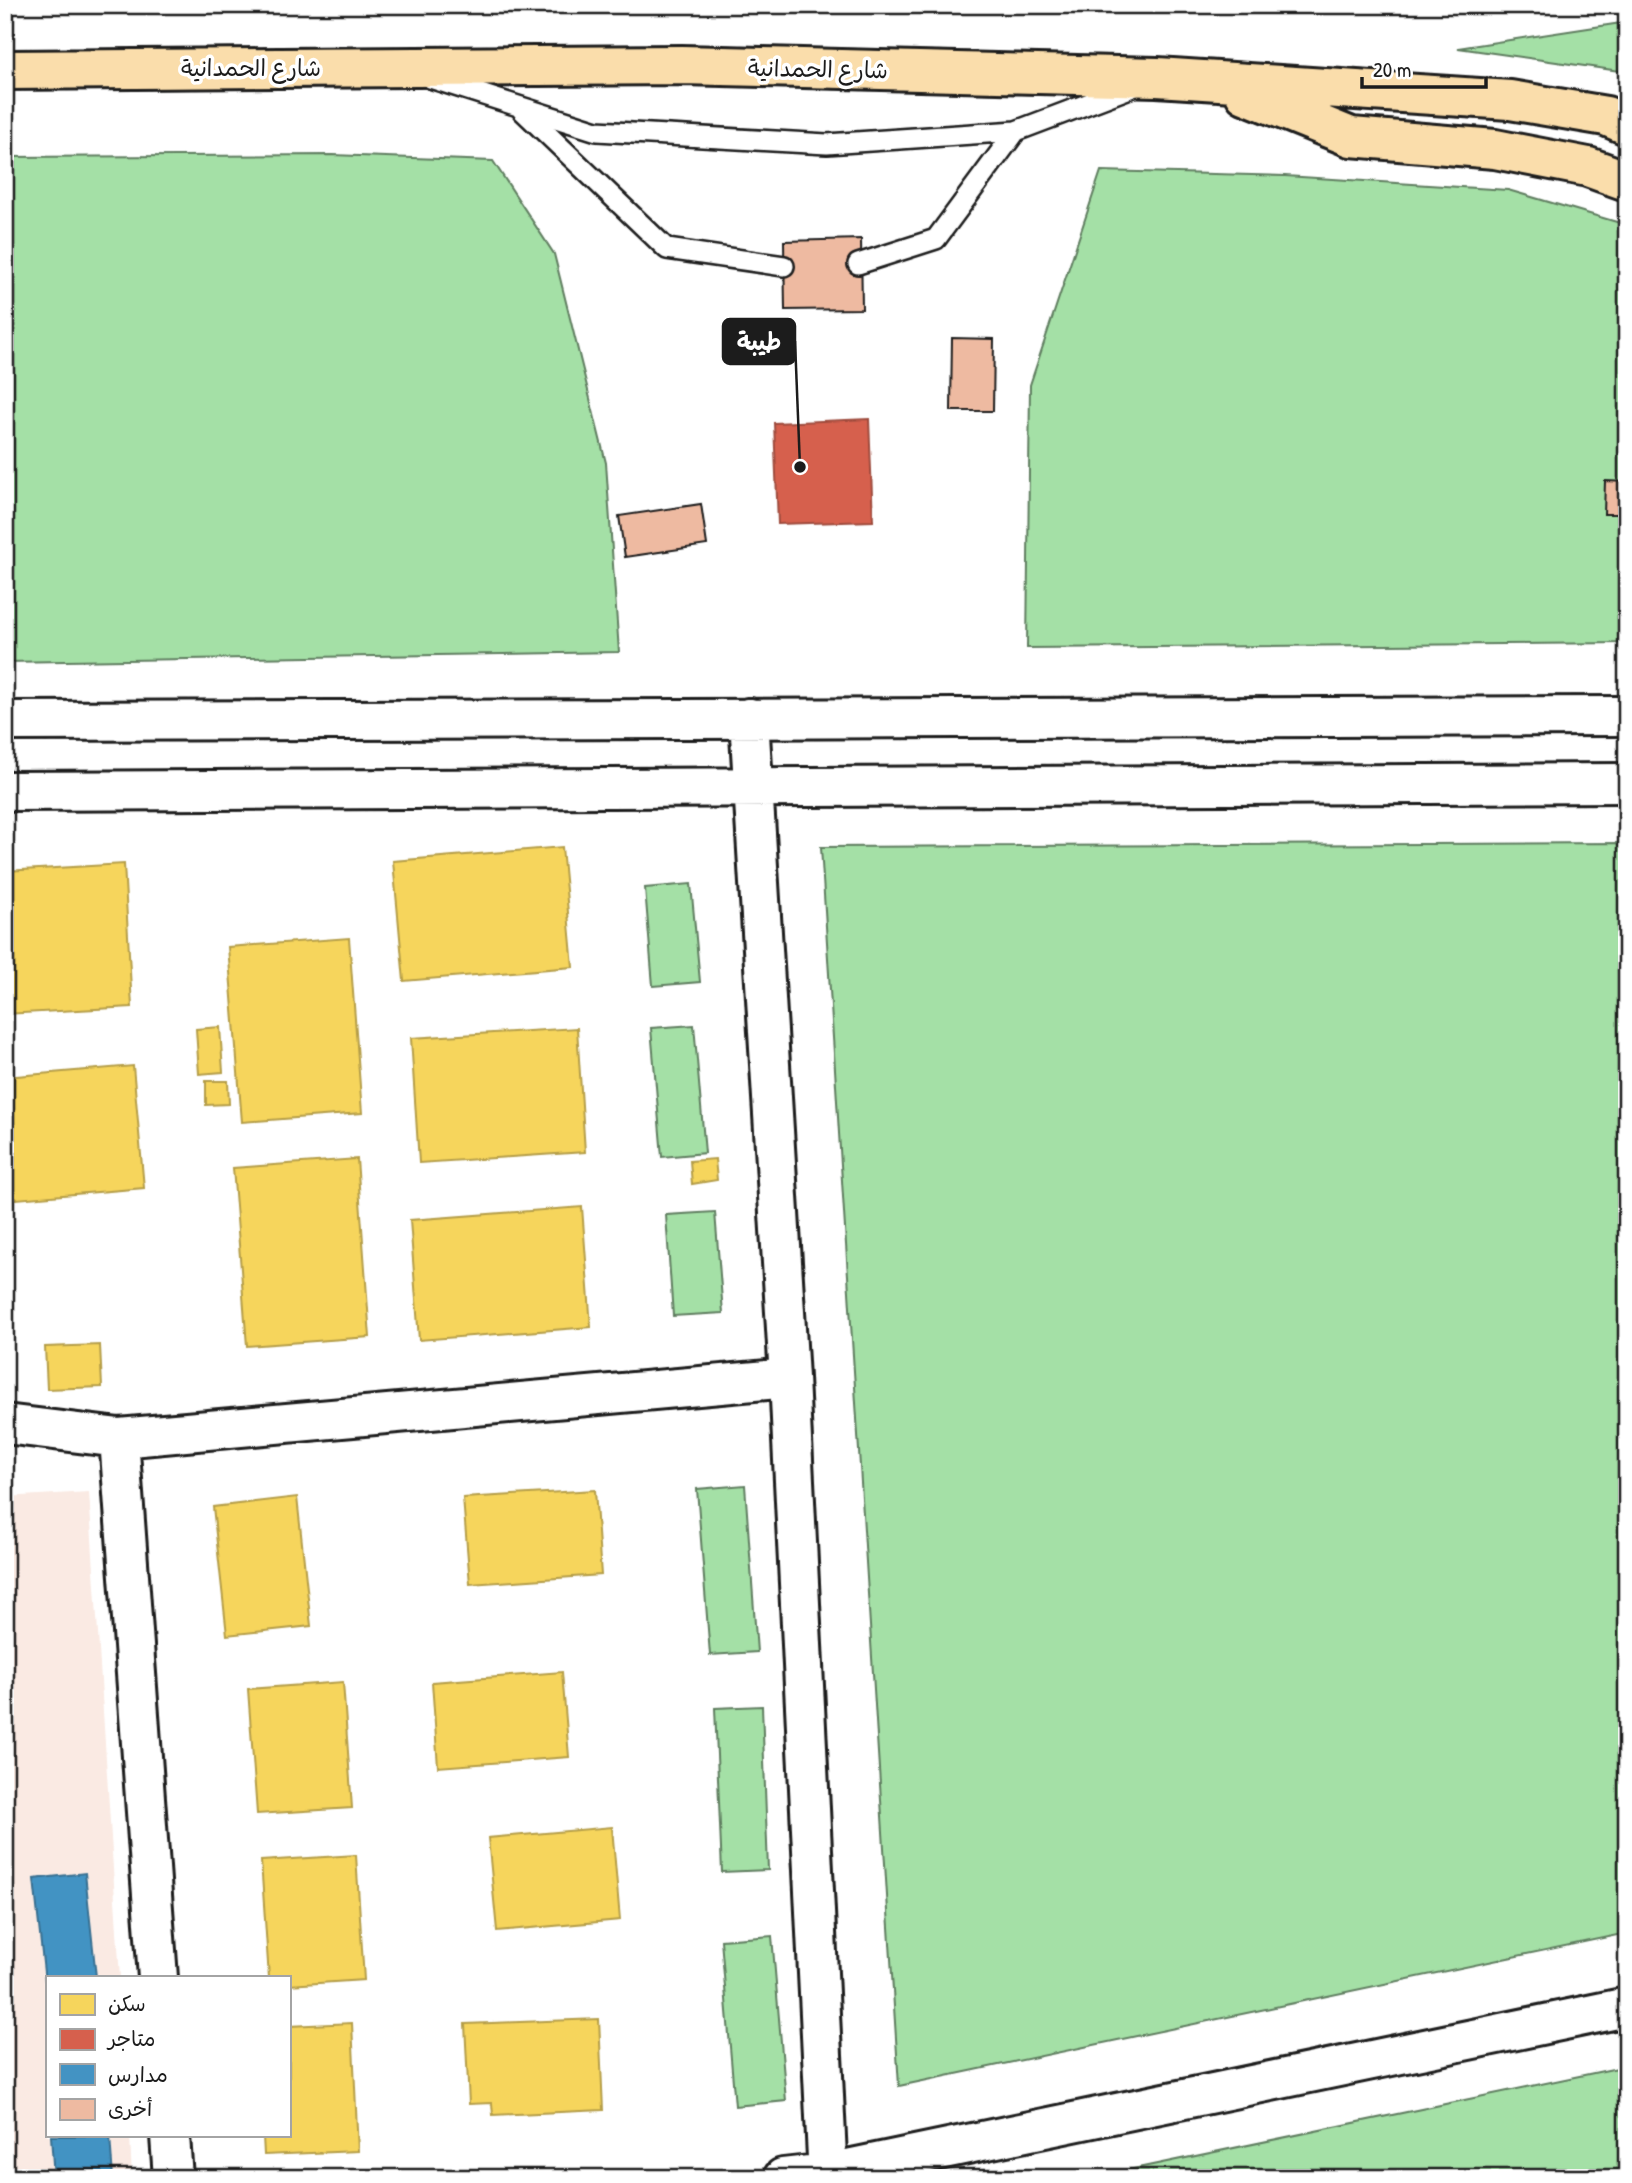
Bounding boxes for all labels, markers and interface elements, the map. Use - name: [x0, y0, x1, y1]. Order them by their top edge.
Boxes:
- scale bar: [1362, 46, 1487, 90]
- street label: شارع الحمدانية: [181, 52, 321, 84]
- street label: شارع الحمدانية: [748, 52, 888, 86]
- text: 20 m: [1373, 55, 1411, 84]
- callout: طيبة: [723, 319, 795, 364]
- text: طيبة: [737, 325, 781, 357]
- legend: [46, 1976, 290, 2138]
- text: سكن: [108, 1989, 146, 2018]
- text: متاجر: [106, 2024, 155, 2053]
- text: مدارس: [108, 2060, 168, 2089]
- text: أخرى: [108, 2094, 152, 2123]

